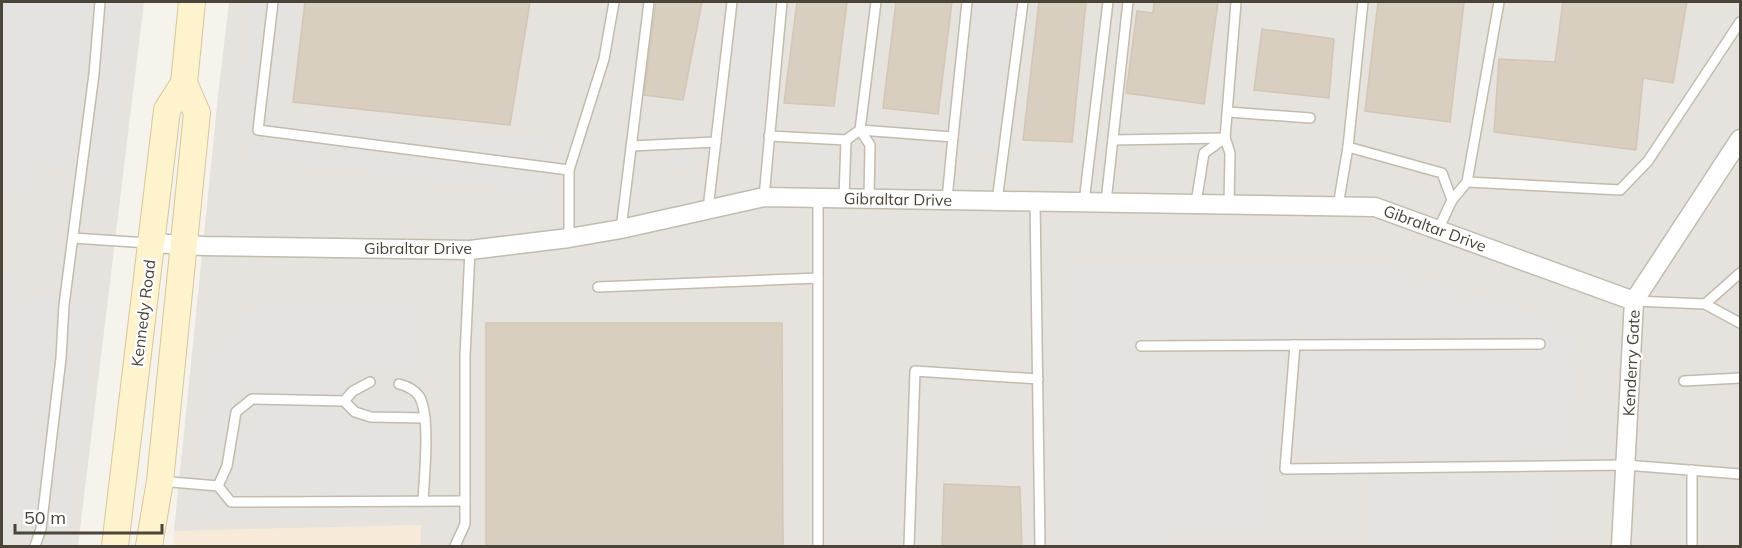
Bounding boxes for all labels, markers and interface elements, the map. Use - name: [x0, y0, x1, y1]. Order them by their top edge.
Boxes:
- street label: Gibraltar Drive: [844, 188, 952, 210]
- street label: Gibraltar Drive: [1381, 200, 1489, 256]
- street label: Gibraltar Drive: [364, 238, 472, 258]
- street label: Kennedy Road: [127, 258, 159, 368]
- street label: Kenderry Gate: [1618, 309, 1644, 417]
- scale bar: [15, 497, 162, 535]
- text: 50 m: [24, 506, 66, 529]

